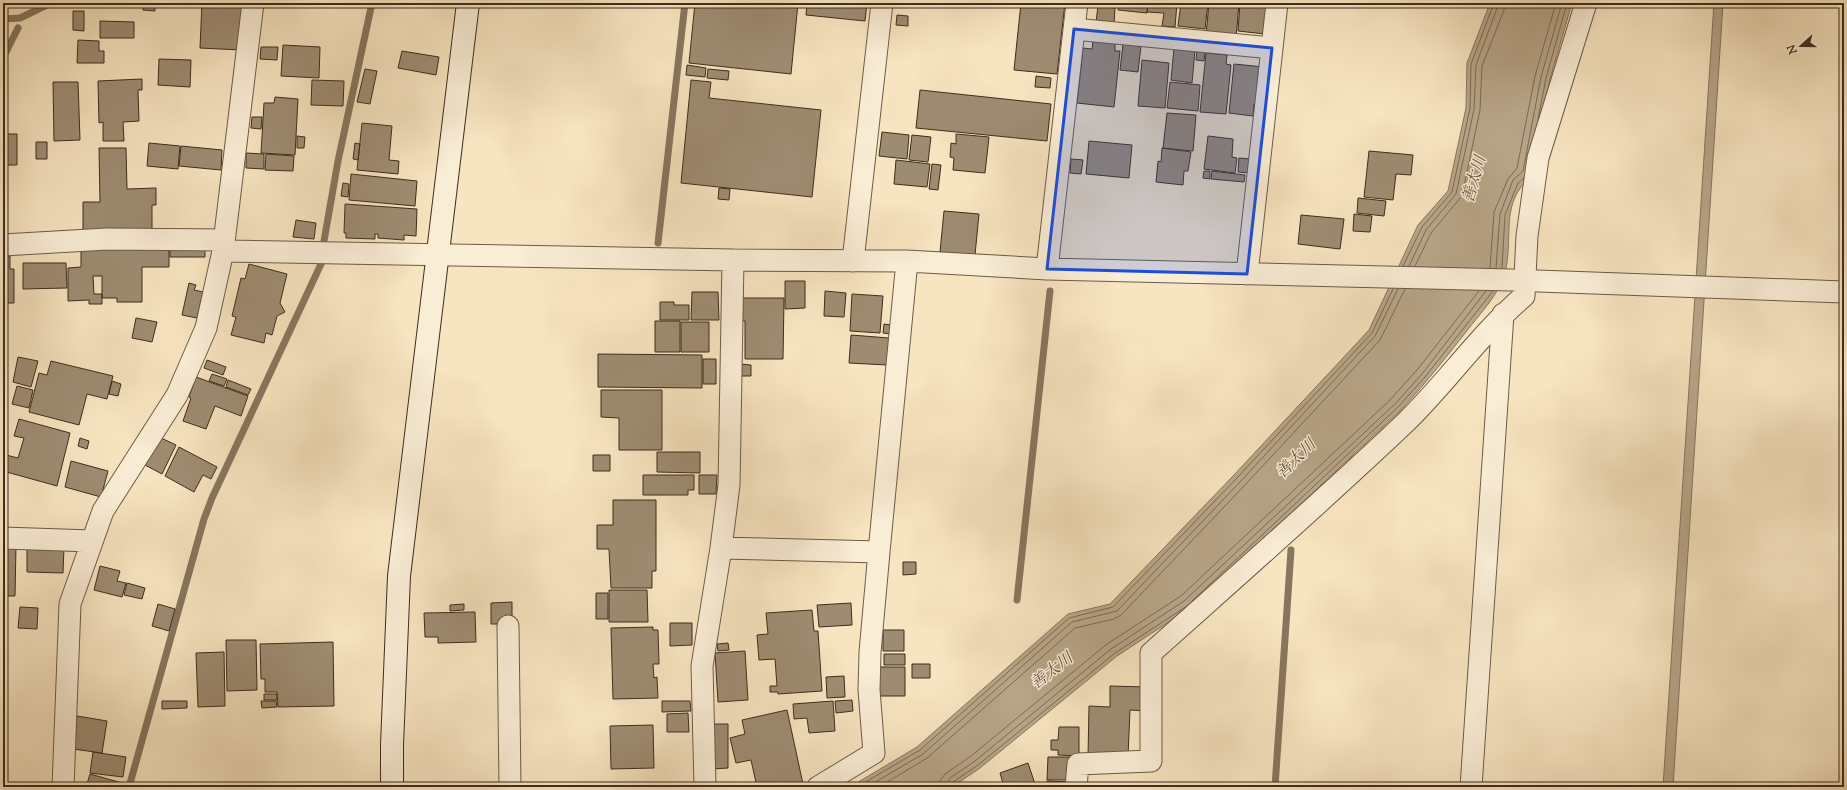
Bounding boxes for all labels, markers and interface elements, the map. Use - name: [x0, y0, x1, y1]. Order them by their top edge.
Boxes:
- north arrow: [1781, 26, 1821, 66]
- text: N: [1783, 42, 1802, 57]
- water label: 善太川: [1458, 152, 1494, 206]
- water label: 善太川: [1271, 433, 1323, 485]
- water label: 善太川: [1027, 647, 1080, 696]

